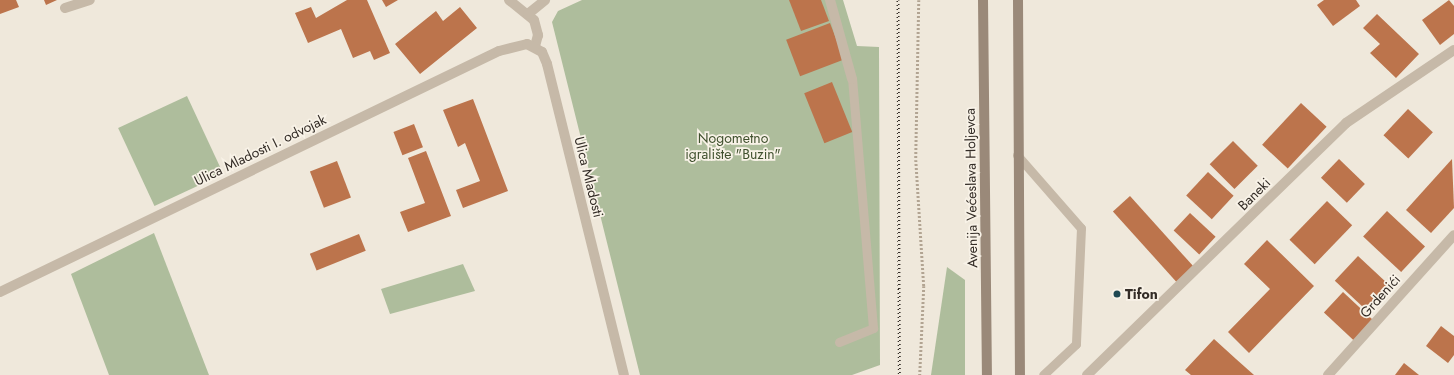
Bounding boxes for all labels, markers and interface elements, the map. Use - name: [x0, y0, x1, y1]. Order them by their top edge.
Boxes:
- street label: Avenija Većeslava Holjevca: [961, 108, 981, 268]
- street label: Ulica Mladosti I. odvojak: [191, 111, 329, 189]
- park label: Nogometno igralište "Buzin": [685, 130, 781, 162]
- street label: Ulica Mladosti: [571, 135, 607, 219]
- street label: Baneki: [1234, 174, 1274, 214]
- street label: Grdenići: [1356, 271, 1404, 321]
- place label: Tifon: [1125, 286, 1158, 302]
- marker: Tifon: [1112, 289, 1122, 299]

